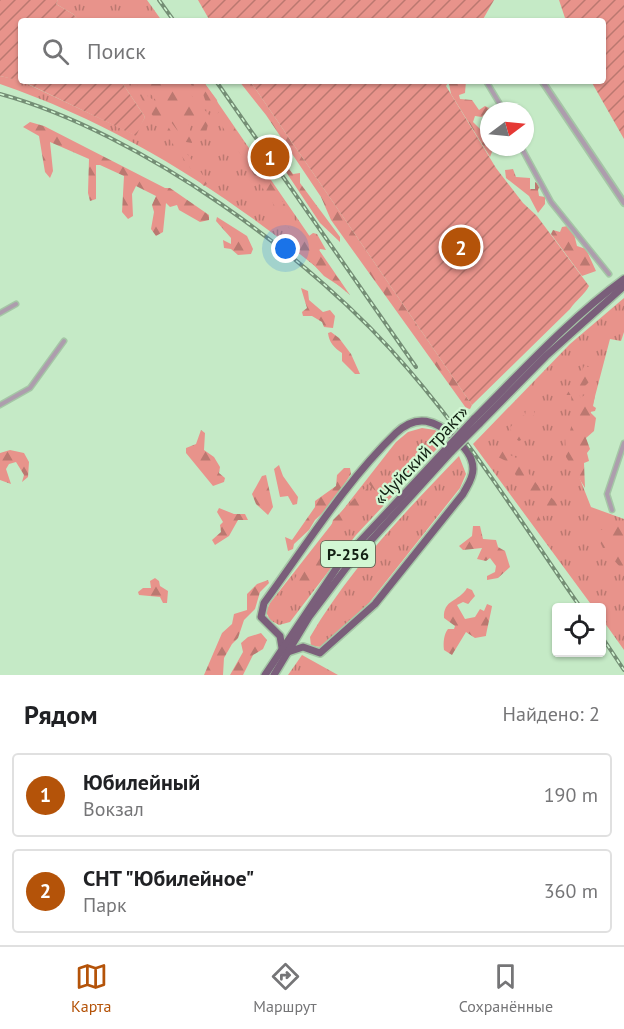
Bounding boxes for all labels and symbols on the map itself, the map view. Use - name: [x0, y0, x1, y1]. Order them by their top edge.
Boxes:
- north arrow: [480, 102, 534, 156]
- pin: 1: [250, 134, 290, 180]
- pin: 2: [442, 224, 480, 270]
- your location: [271, 234, 300, 263]
- street label: «Чуйский тракт»: [369, 400, 473, 510]
- road number: Р-256: [321, 541, 375, 567]

